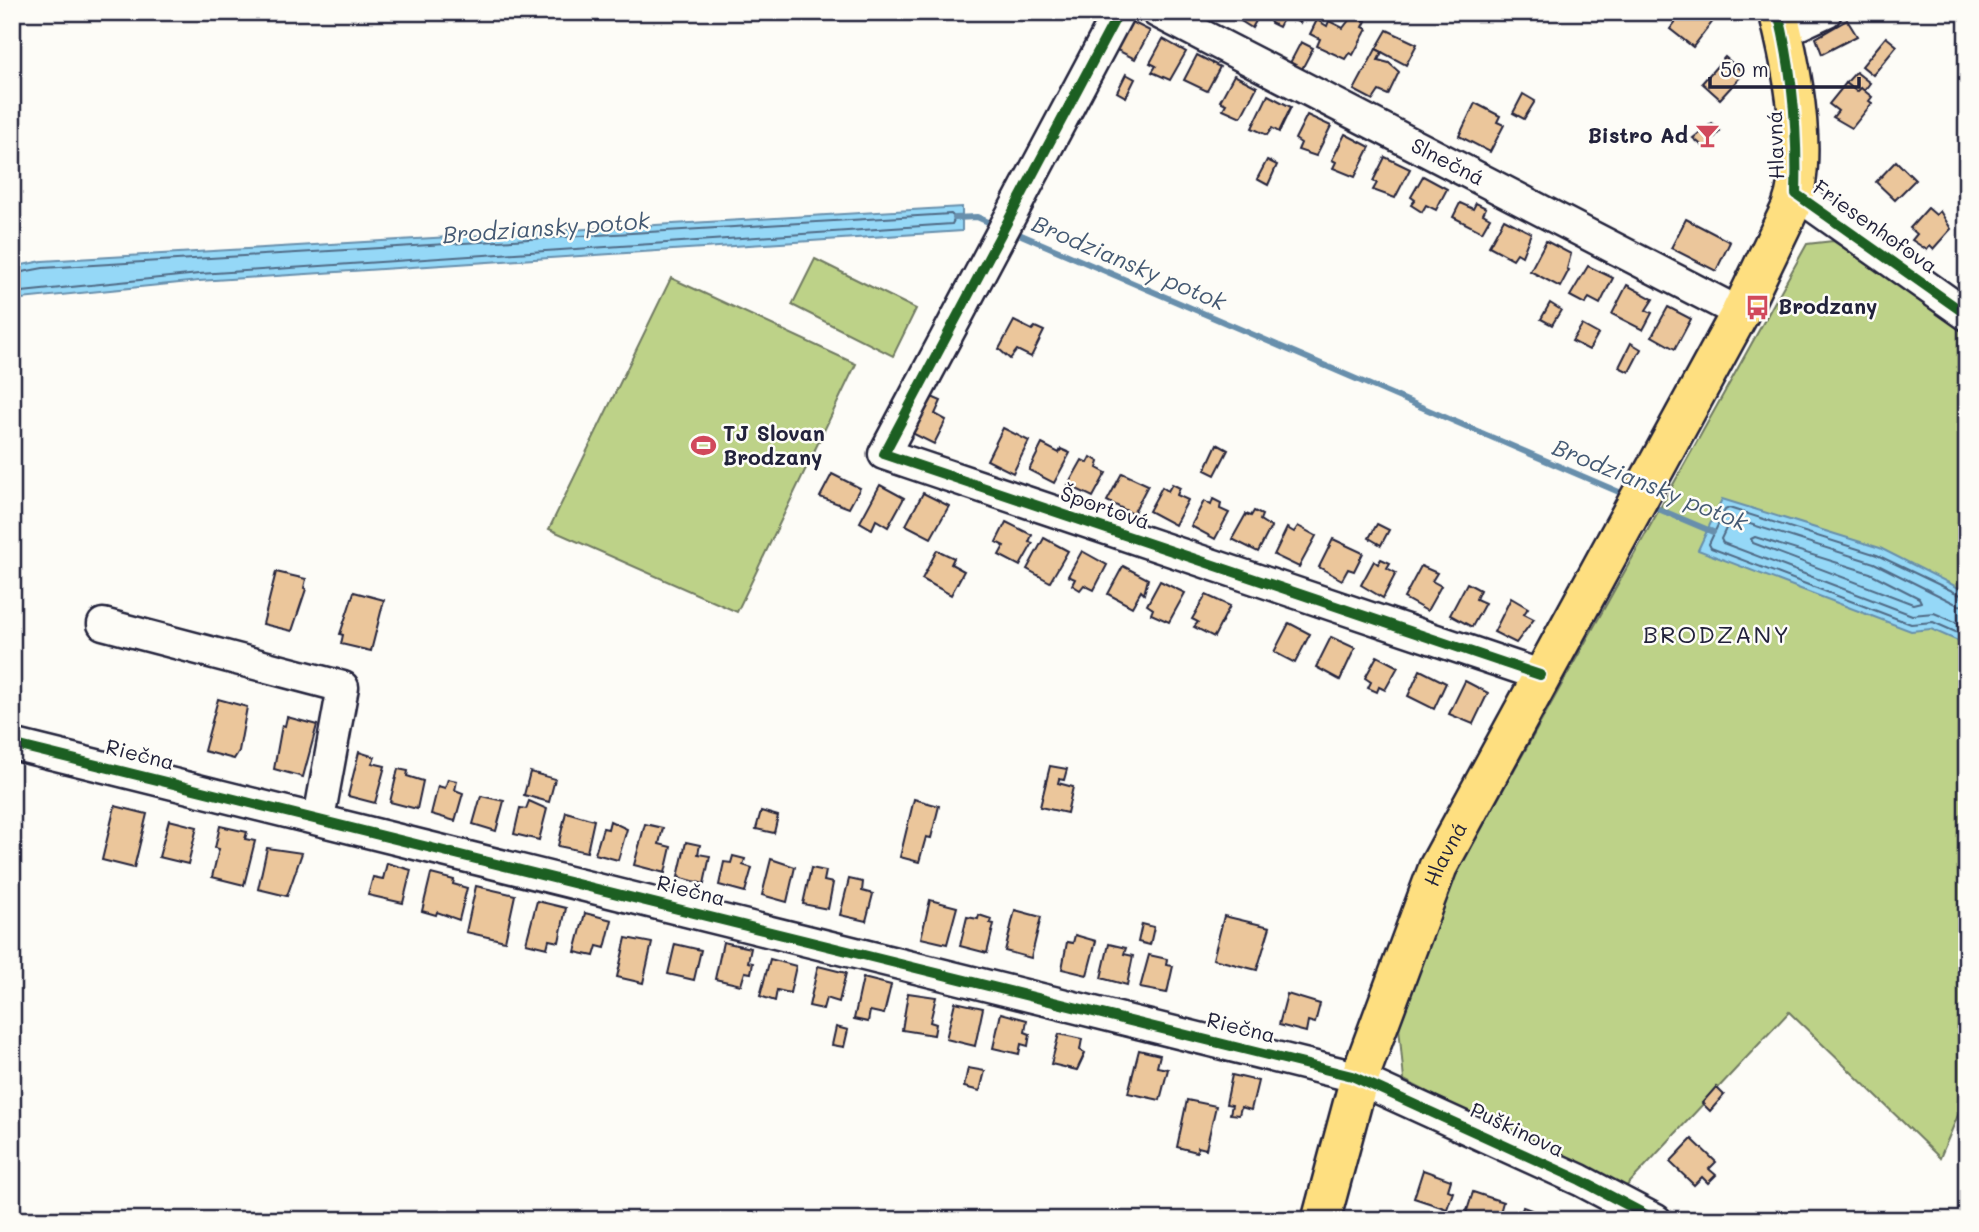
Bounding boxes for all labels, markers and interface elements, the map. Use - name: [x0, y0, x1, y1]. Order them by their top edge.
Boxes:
- scale bar: [1710, 46, 1858, 90]
- text: 50 m: [1720, 55, 1769, 82]
- street label: Hlavná: [1760, 110, 1789, 180]
- place label: Bistro Ad: [1588, 121, 1688, 148]
- bar icon: Bistro Ad: [1694, 122, 1722, 150]
- street label: Slnečná: [1407, 131, 1489, 191]
- street label: Friesenhofova: [1808, 173, 1943, 279]
- water label: Brodziansky potok: [441, 205, 651, 249]
- water label: Brodziansky potok: [1028, 208, 1231, 317]
- place label: Brodzany: [1778, 292, 1877, 320]
- bus stop icon: Brodzany: [1744, 293, 1772, 321]
- place label: TJ Slovan Brodzany: [723, 419, 825, 471]
- water label: Brodziansky potok: [1549, 431, 1753, 537]
- sports icon: TJ Slovan Brodzany: [689, 432, 717, 460]
- street label: Športová: [1057, 479, 1154, 534]
- district label: BRODZANY: [1643, 618, 1791, 649]
- street label: Riečna: [103, 732, 178, 775]
- street label: Hlavná: [1417, 817, 1472, 890]
- street label: Riečna: [654, 868, 729, 911]
- street label: Riečna: [1204, 1005, 1279, 1048]
- street label: Puškinova: [1466, 1095, 1569, 1162]

